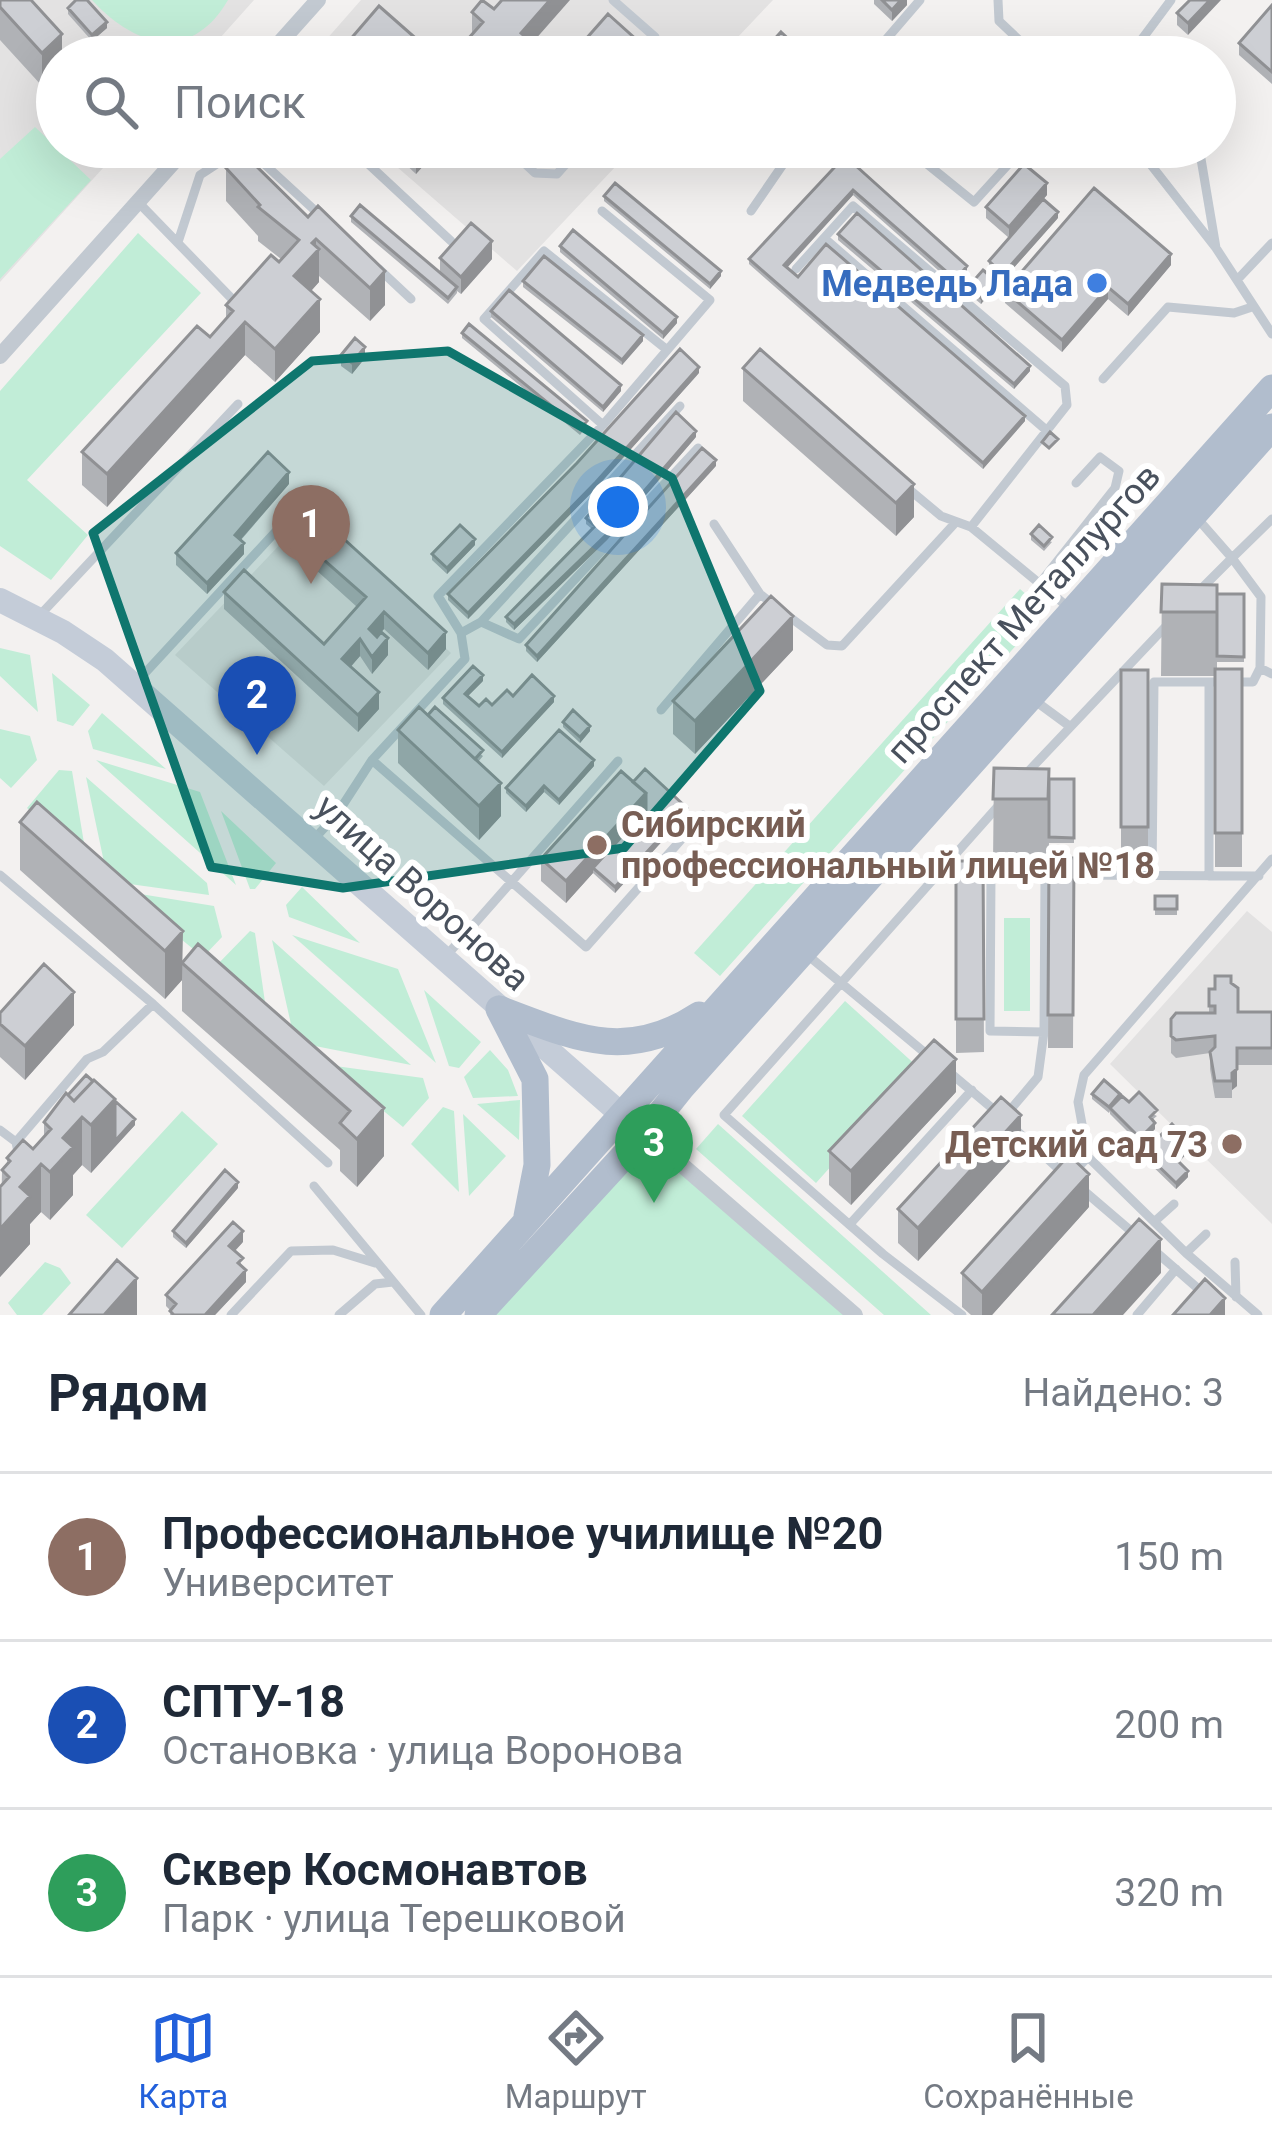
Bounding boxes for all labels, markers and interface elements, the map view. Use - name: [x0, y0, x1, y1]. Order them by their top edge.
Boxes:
- search box: [36, 36, 1236, 168]
- icon: search: [78, 69, 144, 135]
- text: Поиск: [174, 76, 306, 129]
- place label: Медведь Лада: [821, 263, 1073, 305]
- marker: Медведь Лада: [1084, 270, 1110, 296]
- street label: проспект Металлургов: [878, 456, 1169, 772]
- your location: [588, 477, 648, 537]
- pin: 1: [272, 485, 350, 584]
- pin: 2: [218, 656, 296, 755]
- street label: улица Воронова: [307, 786, 538, 1000]
- place label: Сибирский профессиональный лицей №18: [621, 804, 1155, 887]
- marker: Сибирский профессиональный лицей №18: [584, 832, 610, 858]
- pin: 3: [615, 1104, 693, 1203]
- place label: Детский сад 73: [945, 1124, 1208, 1166]
- marker: Детский сад 73: [1219, 1131, 1245, 1157]
- text: Рядом: [48, 1364, 209, 1423]
- text: Найдено: 3: [1022, 1370, 1224, 1416]
- text: Профессиональное училище №20: [162, 1507, 883, 1560]
- text: 1: [76, 1534, 98, 1580]
- text: 150 m: [1114, 1534, 1224, 1580]
- text: Университет: [162, 1560, 394, 1606]
- text: СПТУ-18: [162, 1675, 345, 1728]
- text: 2: [76, 1702, 98, 1748]
- text: 200 m: [1114, 1702, 1224, 1748]
- text: Остановка · улица Воронова: [162, 1728, 683, 1774]
- text: Сквер Космонавтов: [162, 1843, 588, 1896]
- text: 3: [76, 1870, 98, 1916]
- text: 320 m: [1114, 1870, 1224, 1916]
- text: Парк · улица Терешковой: [162, 1896, 626, 1942]
- tab: Карта: [138, 2005, 228, 2116]
- tab: Маршрут: [505, 2005, 647, 2116]
- tab: Сохранённые: [923, 2005, 1134, 2116]

